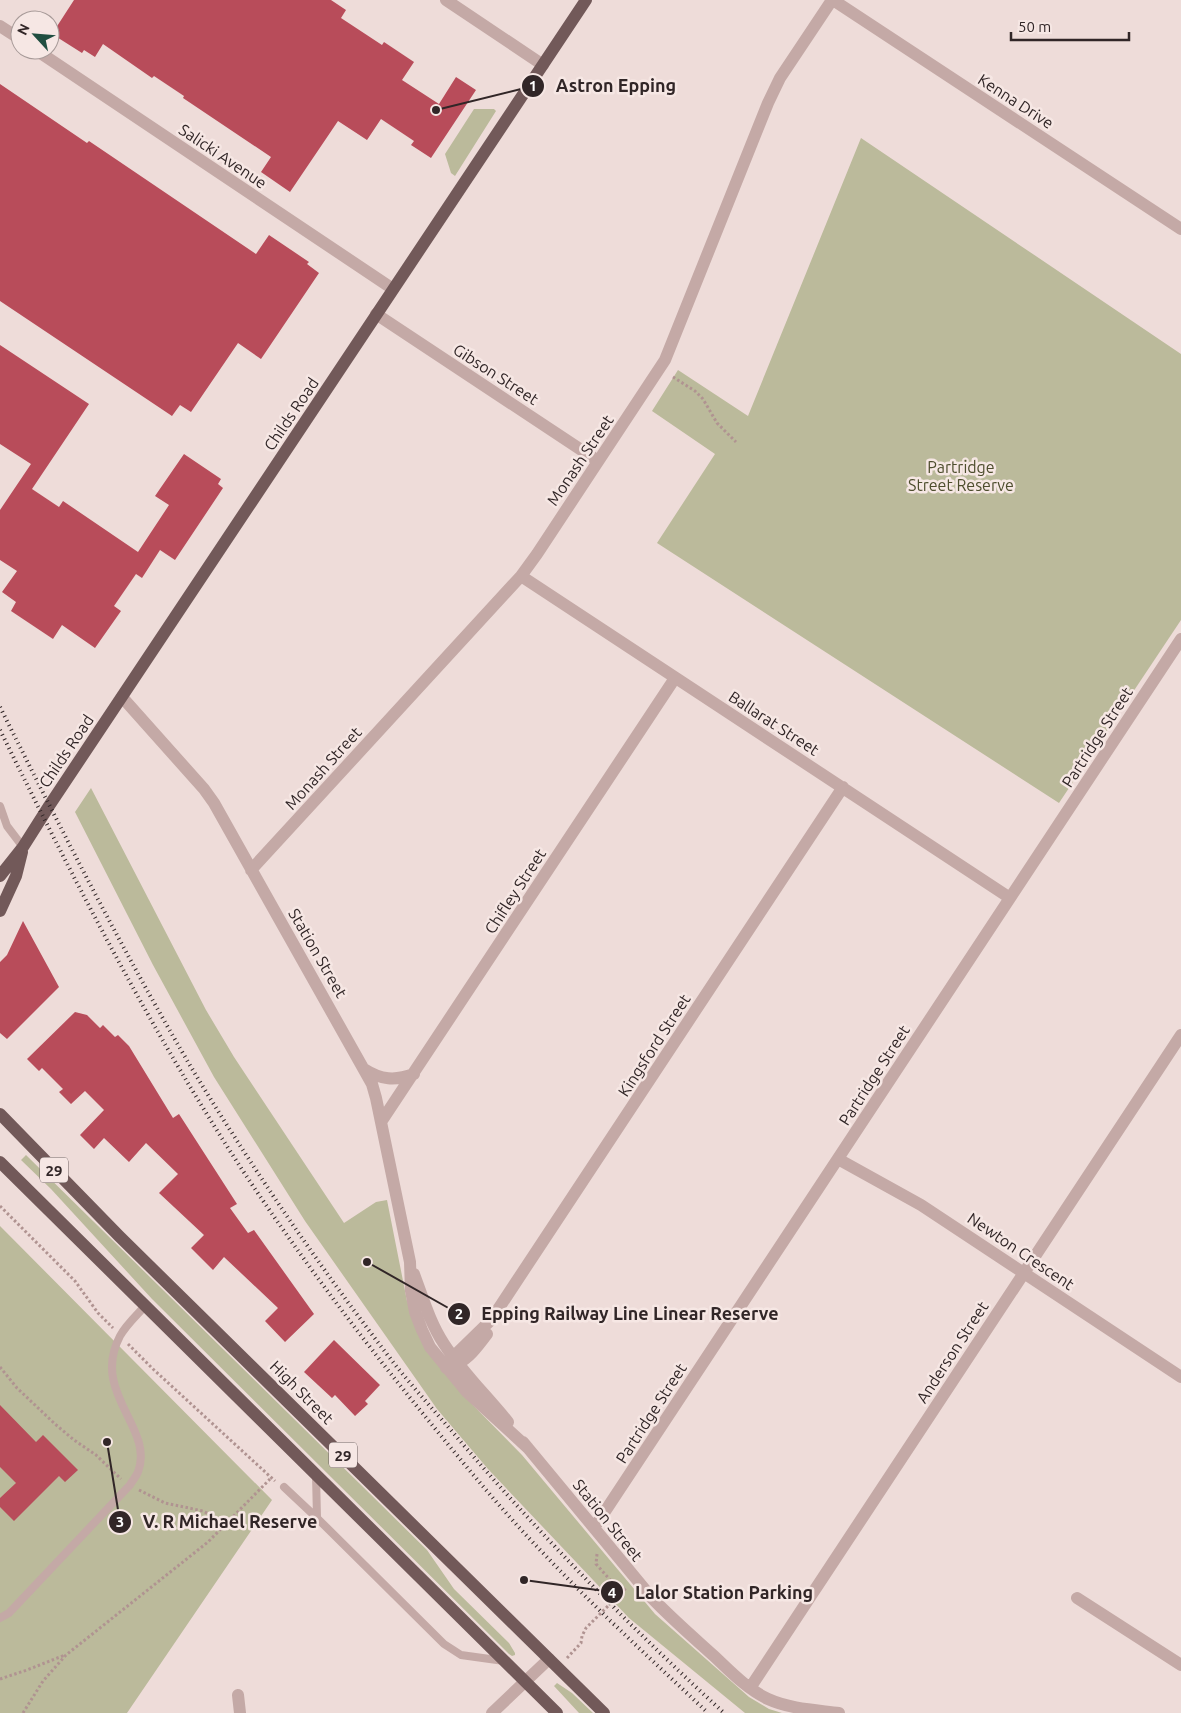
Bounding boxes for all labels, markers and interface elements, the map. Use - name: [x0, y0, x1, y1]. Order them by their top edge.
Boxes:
- north arrow: [10, 10, 60, 60]
- scale bar: [1011, 10, 1128, 42]
- text: 50 m: [1018, 18, 1051, 35]
- text: N: [14, 21, 33, 38]
- callout: Astron Epping: [521, 70, 686, 103]
- street label: Kenna Drive: [975, 70, 1057, 132]
- text: Astron Epping: [556, 75, 676, 95]
- text: 1: [529, 77, 537, 94]
- street label: Salicki Avenue: [176, 120, 270, 192]
- street label: Gibson Street: [450, 340, 542, 409]
- street label: Childs Road: [260, 374, 322, 454]
- street label: Monash Street: [543, 411, 617, 509]
- park label: Partridge Street Reserve: [908, 458, 1014, 494]
- street label: Partridge Street: [1058, 683, 1136, 790]
- street label: Ballarat Street: [726, 687, 823, 759]
- street label: Childs Road: [35, 711, 97, 791]
- street label: Monash Street: [281, 722, 365, 813]
- street label: Chifley Street: [481, 844, 550, 937]
- street label: Station Street: [285, 905, 351, 1001]
- street label: Kingsford Street: [614, 990, 694, 1100]
- street label: Partridge Street: [835, 1021, 913, 1128]
- road number: 29: [40, 1158, 68, 1182]
- street label: Newton Crescent: [964, 1209, 1078, 1294]
- callout: Epping Railway Line Linear Reserve: [447, 1297, 789, 1330]
- street label: Anderson Street: [912, 1297, 992, 1406]
- text: Epping Railway Line Linear Reserve: [481, 1303, 779, 1323]
- text: 2: [455, 1305, 463, 1322]
- street label: High Street: [267, 1357, 338, 1428]
- street label: Partridge Street: [612, 1359, 690, 1466]
- road number: 29: [329, 1442, 357, 1468]
- street label: Station Street: [570, 1476, 647, 1565]
- callout: V. R Michael Reserve: [108, 1505, 327, 1538]
- text: V. R Michael Reserve: [143, 1511, 317, 1531]
- text: 3: [116, 1513, 124, 1530]
- callout: Lalor Station Parking: [600, 1576, 823, 1609]
- text: Lalor Station Parking: [635, 1582, 813, 1602]
- text: 4: [608, 1584, 616, 1601]

